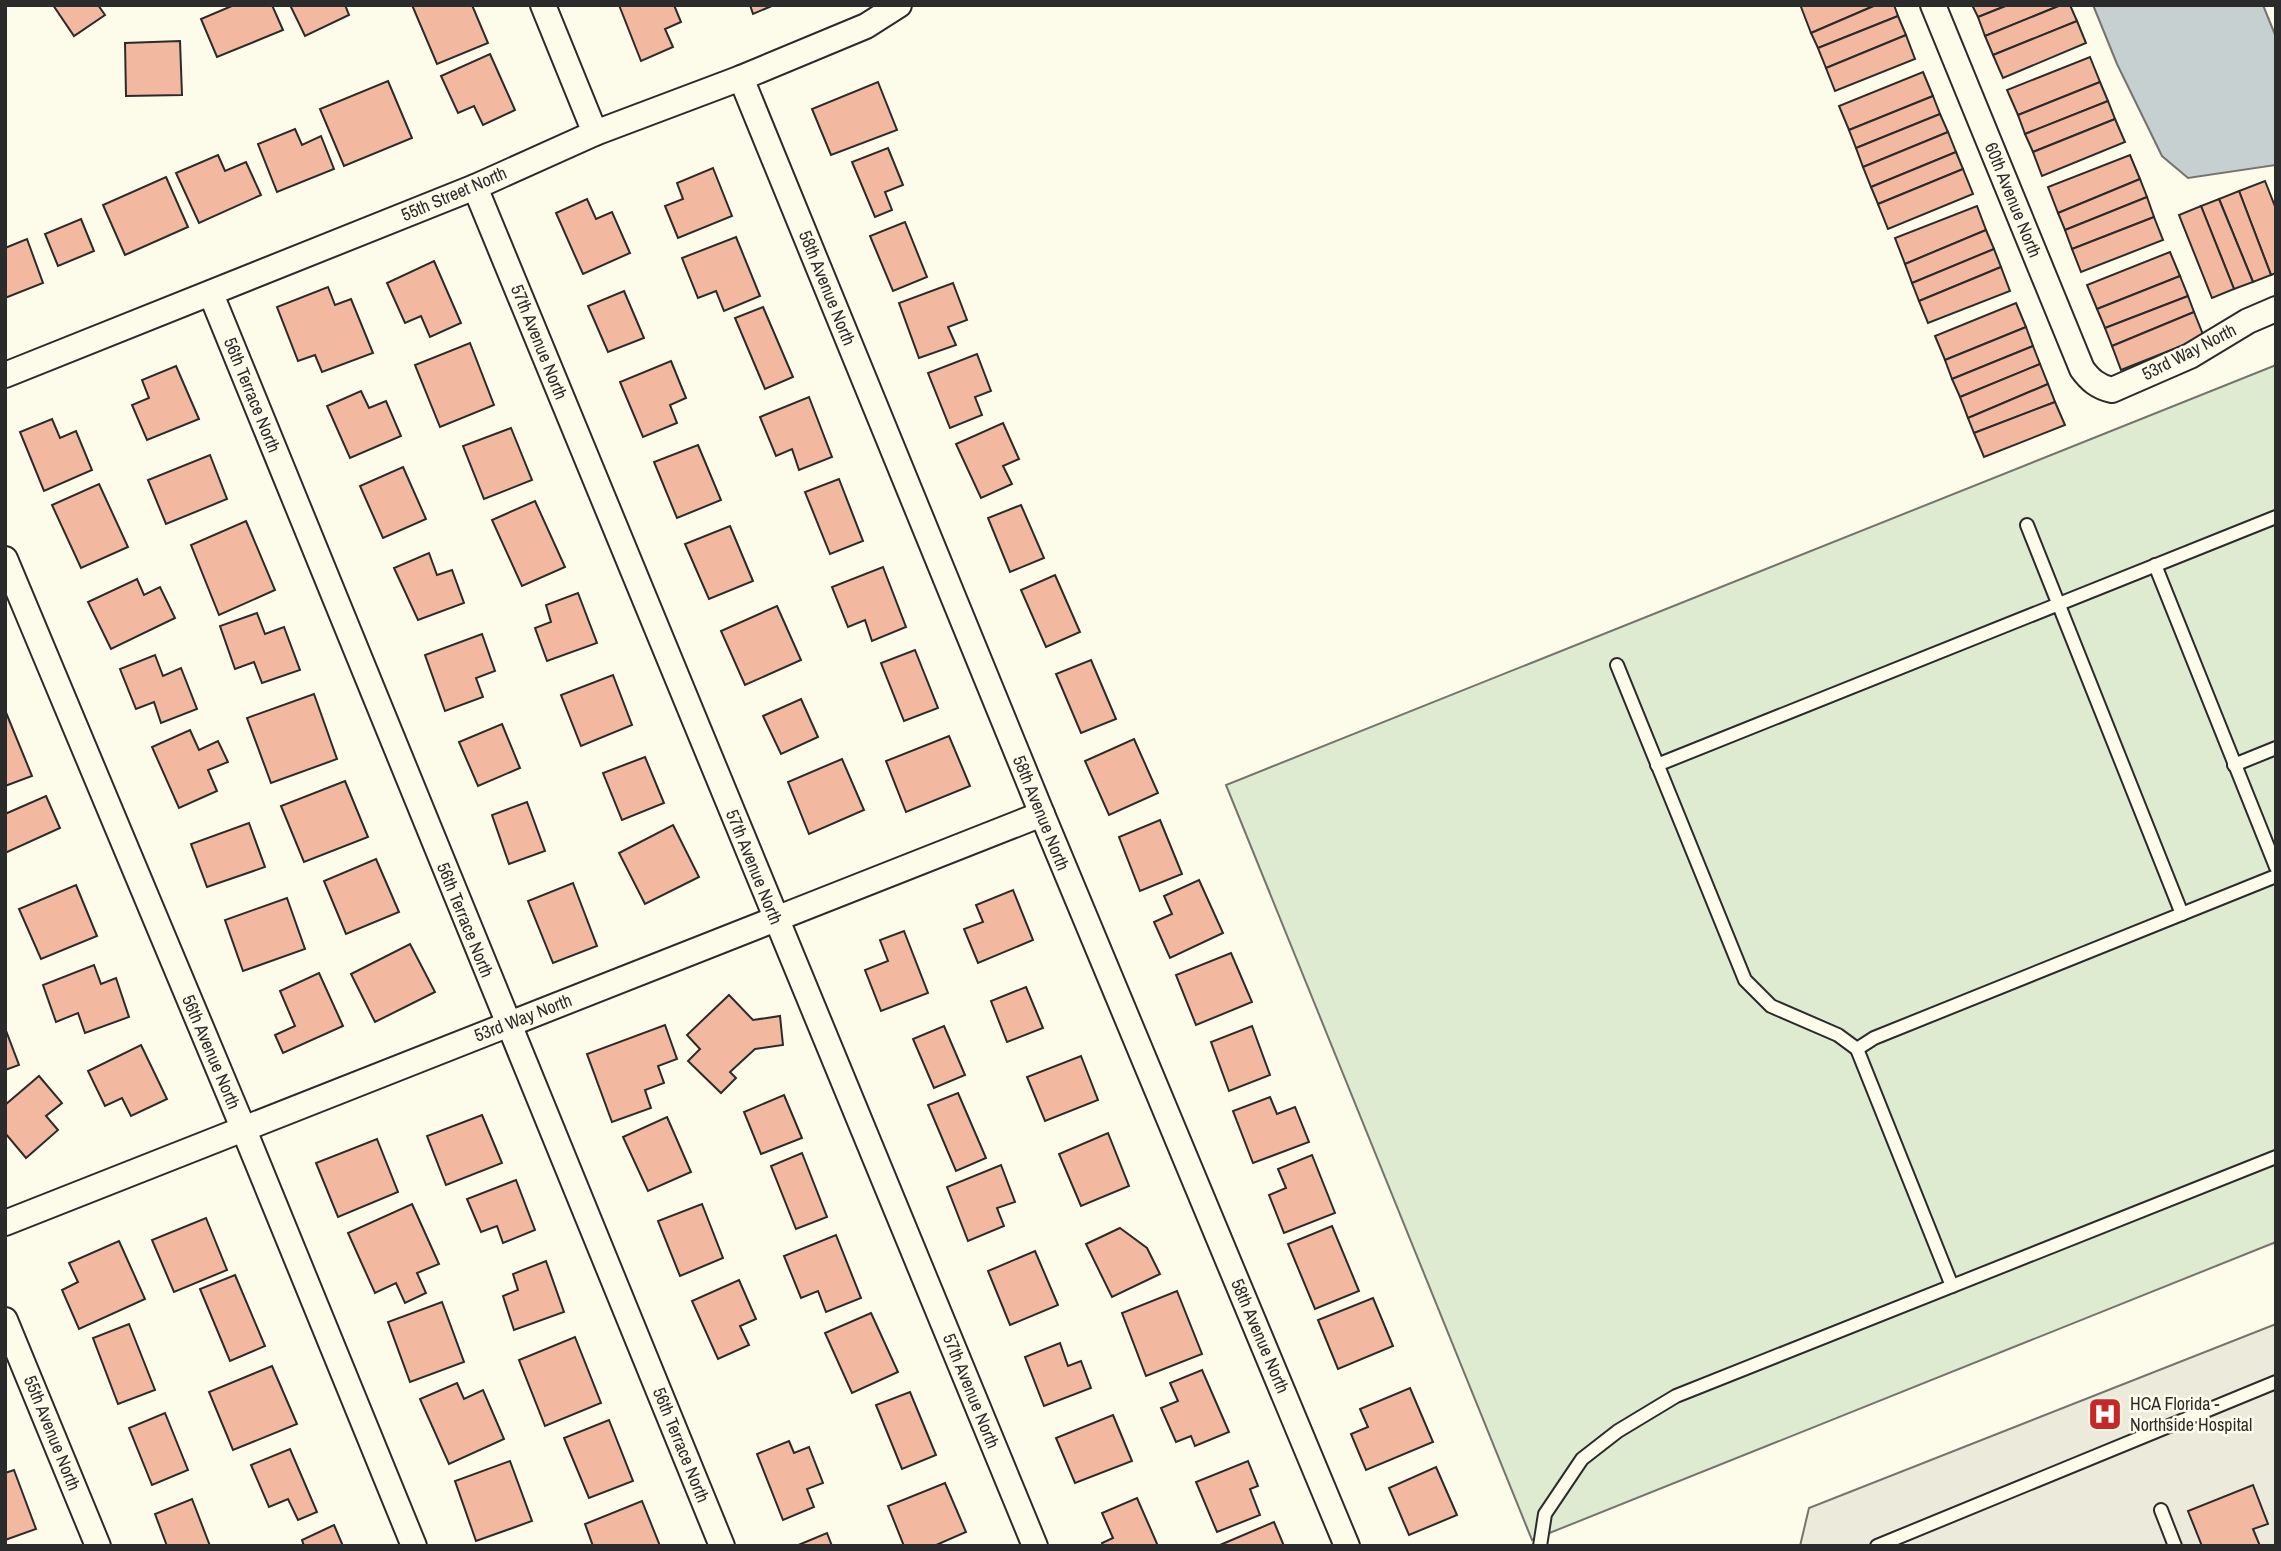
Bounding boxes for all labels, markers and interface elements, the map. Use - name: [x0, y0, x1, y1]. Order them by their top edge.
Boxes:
- street label: 60th Avenue North: [1979, 139, 2048, 261]
- street label: 55th Street North: [397, 160, 510, 227]
- street label: 58th Avenue North: [793, 227, 862, 349]
- street label: 57th Avenue North: [505, 281, 574, 403]
- street label: 53rd Way North: [2137, 317, 2240, 386]
- street label: 56th Terrace North: [218, 334, 287, 456]
- street label: 58th Avenue North: [1007, 752, 1076, 874]
- street label: 57th Avenue North: [720, 806, 789, 928]
- street label: 56th Terrace North: [431, 859, 500, 981]
- street label: 53rd Way North: [470, 987, 575, 1048]
- street label: 56th Avenue North: [176, 991, 247, 1113]
- street label: 58th Avenue North: [1225, 1275, 1296, 1397]
- street label: 57th Avenue North: [937, 1330, 1006, 1452]
- street label: 55th Avenue North: [18, 1372, 87, 1494]
- street label: 56th Terrace North: [647, 1384, 716, 1506]
- place label: HCA Florida - Northside Hospital: [2130, 1391, 2252, 1437]
- hospital icon: HCA Florida - Northside Hospital: [2086, 1395, 2124, 1433]

